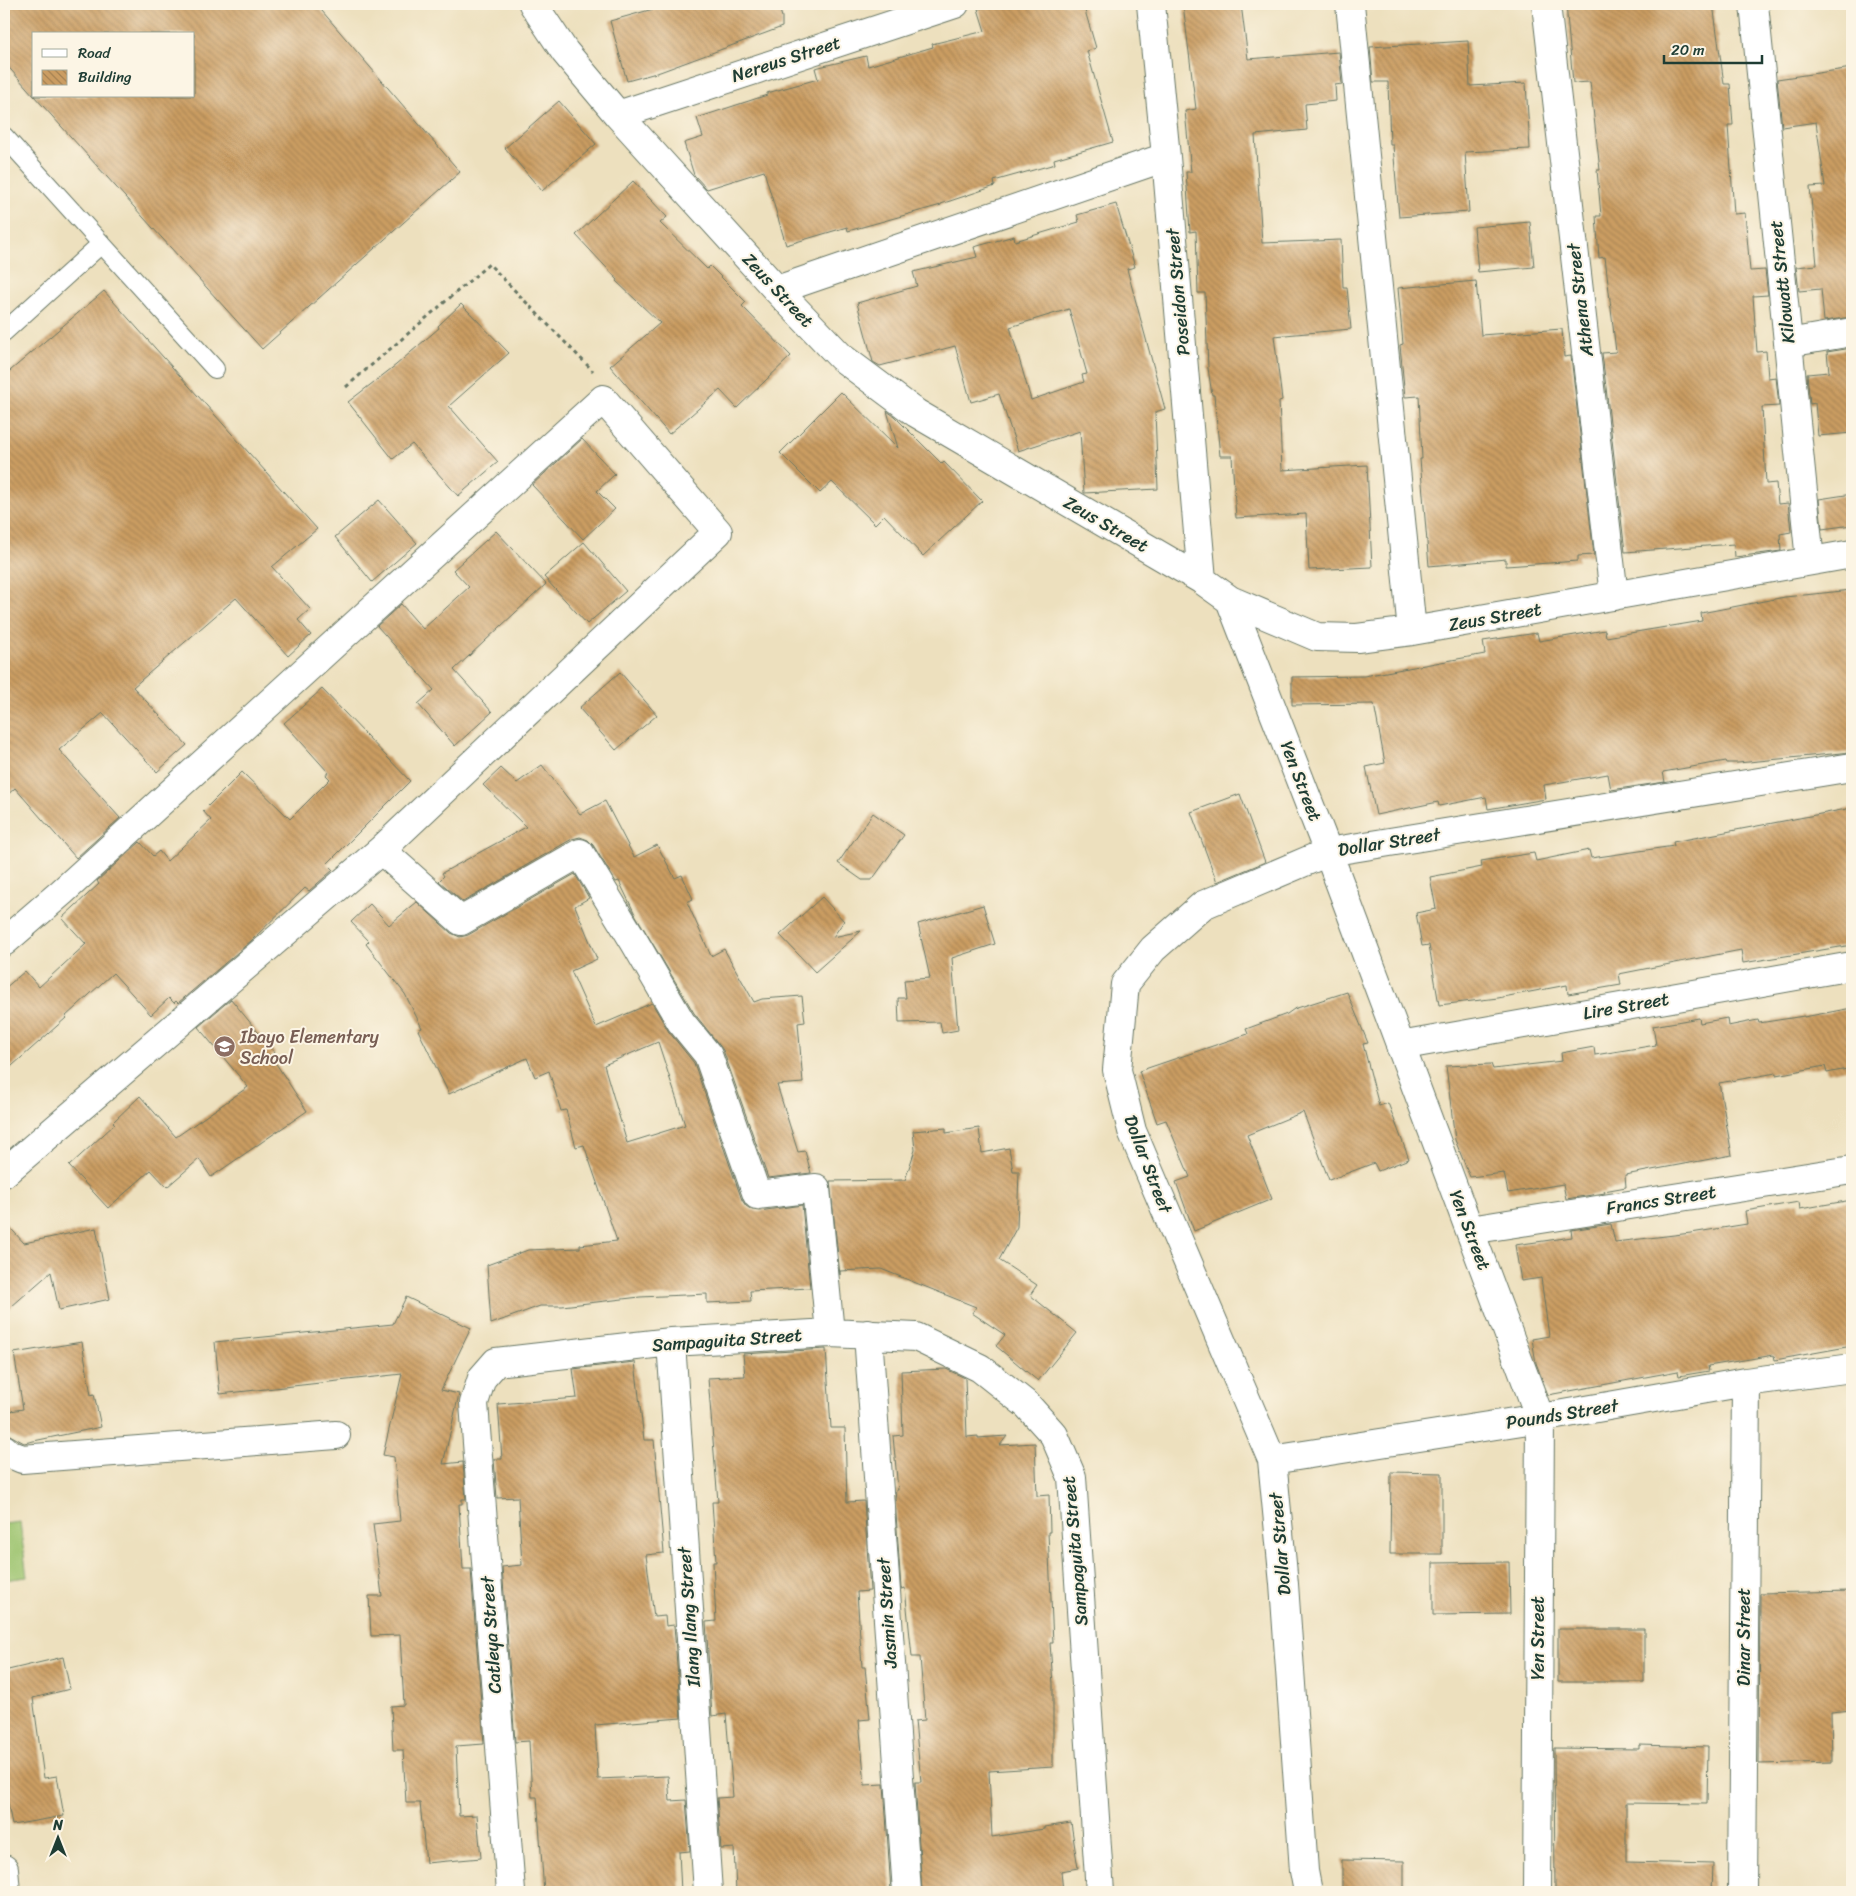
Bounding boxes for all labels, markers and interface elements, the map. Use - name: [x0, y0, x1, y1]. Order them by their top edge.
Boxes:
- street label: Nereus Street: [727, 26, 845, 92]
- legend: [32, 32, 195, 98]
- scale bar: [1664, 32, 1761, 64]
- text: 20 m: [1671, 37, 1705, 63]
- text: Road: [78, 40, 111, 66]
- text: Building: [78, 64, 132, 90]
- street label: Kilowatt Street: [1760, 219, 1804, 345]
- street label: Poseidon Street: [1156, 226, 1199, 357]
- street label: Athena Street: [1557, 241, 1603, 359]
- street label: Zeus Street: [734, 245, 822, 335]
- street label: Zeus Street: [1057, 487, 1155, 561]
- street label: Zeus Street: [1446, 593, 1544, 641]
- street label: Yen Street: [1271, 736, 1331, 826]
- street label: Dollar Street: [1336, 818, 1443, 866]
- street label: Lire Street: [1580, 983, 1672, 1029]
- place label: Ibayo Elementary School: [239, 1021, 379, 1074]
- school or university icon: Ibayo Elementary School: [212, 1035, 236, 1059]
- street label: Dollar Street: [1115, 1110, 1182, 1219]
- street label: Francs Street: [1604, 1176, 1718, 1224]
- street label: Yen Street: [1440, 1185, 1500, 1275]
- street label: Sampaguita Street: [651, 1319, 803, 1361]
- street label: Pounds Street: [1504, 1389, 1621, 1439]
- street label: Sampaguita Street: [1052, 1475, 1097, 1627]
- street label: Dollar Street: [1260, 1491, 1300, 1597]
- street label: Ilang Ilang Street: [668, 1545, 710, 1689]
- street label: Jasmin Street: [867, 1556, 907, 1670]
- street label: Catleya Street: [471, 1574, 511, 1695]
- street label: Dinar Street: [1728, 1588, 1760, 1686]
- street label: Yen Street: [1522, 1596, 1554, 1680]
- text: N: [52, 1813, 63, 1838]
- north arrow: [32, 1814, 82, 1864]

